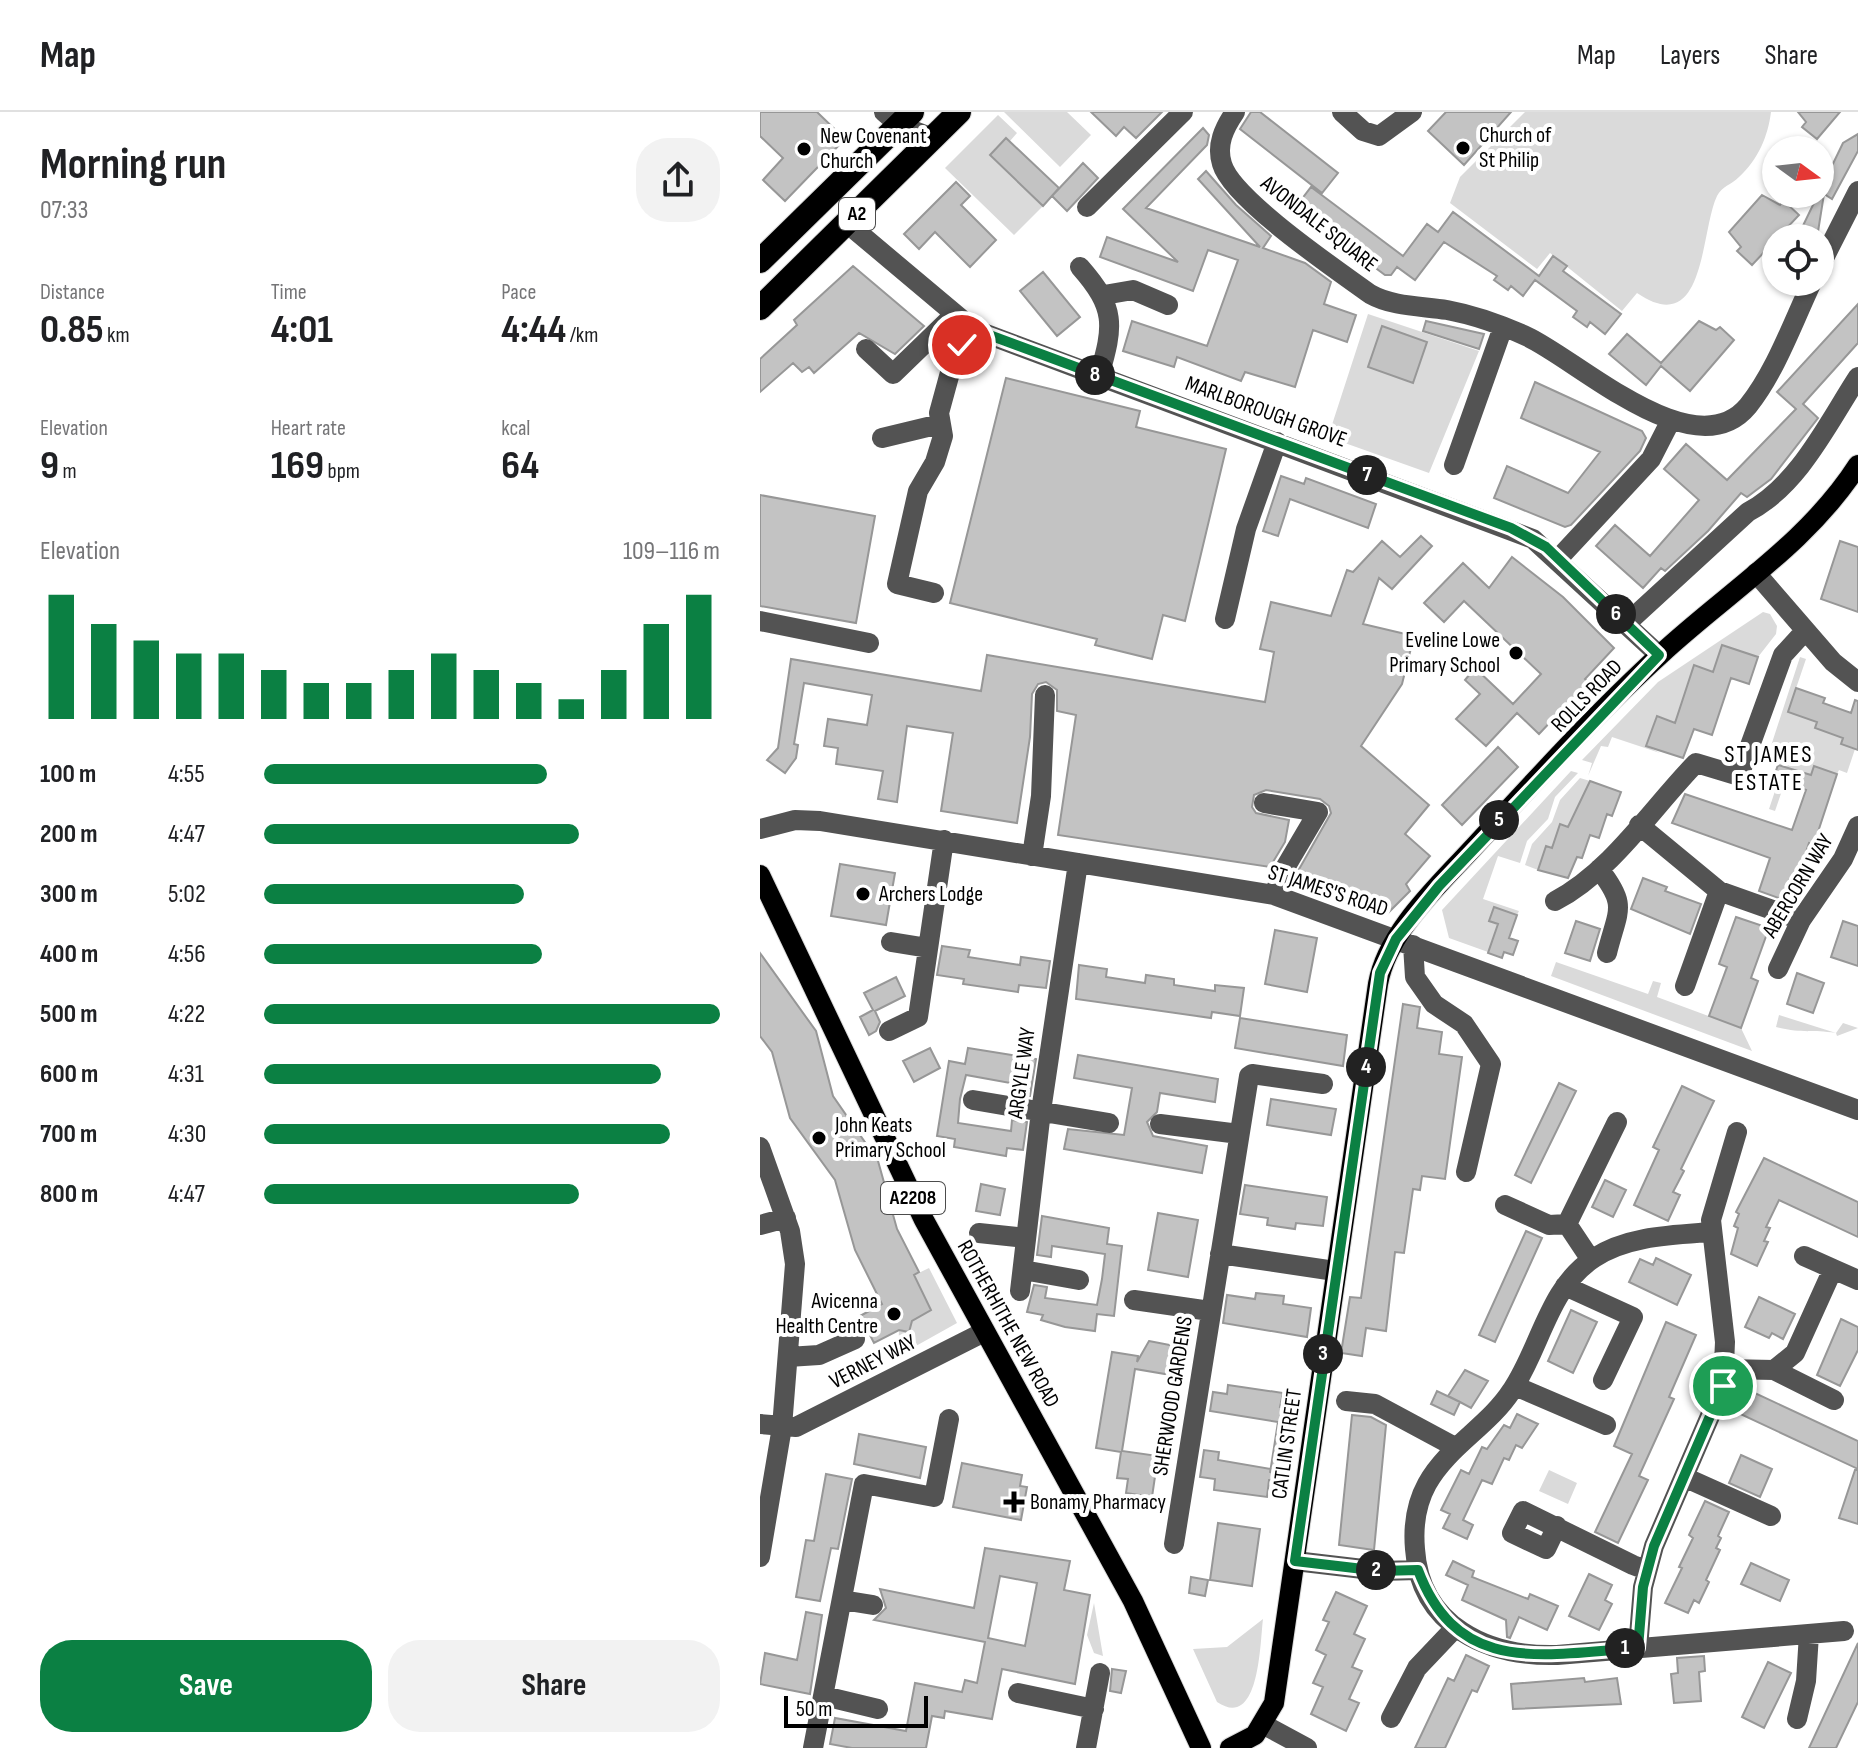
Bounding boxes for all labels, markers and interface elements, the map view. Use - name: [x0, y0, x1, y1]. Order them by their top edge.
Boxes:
- text: Map: [40, 33, 96, 78]
- text: Map: [1577, 39, 1616, 72]
- text: Layers: [1660, 39, 1720, 72]
- text: Share: [1764, 39, 1818, 72]
- place label: Church of St Philip: [1479, 122, 1552, 174]
- place label: New Covenant Church: [820, 123, 927, 175]
- north arrow: [1762, 136, 1834, 208]
- map controls: [1762, 136, 1834, 296]
- text: Morning run: [40, 138, 226, 191]
- button: share: [636, 138, 720, 222]
- marker: Church of St Philip: [1454, 139, 1472, 157]
- marker: New Covenant Church: [795, 140, 813, 158]
- street label: AVONDALE SQUARE: [1254, 169, 1383, 278]
- text: 07:33: [40, 195, 89, 226]
- road number: A2: [839, 198, 875, 230]
- button: locate: [1762, 224, 1834, 296]
- text: Distance: [40, 279, 105, 306]
- text: Time: [271, 279, 307, 306]
- text: Pace: [501, 279, 536, 306]
- text: 0.85: [40, 306, 104, 354]
- text: 4:01: [271, 306, 333, 354]
- text: 4:44: [501, 306, 566, 354]
- pin: [928, 311, 996, 379]
- text: km: [104, 322, 130, 349]
- text: /km: [566, 322, 598, 349]
- icon: check: [940, 323, 984, 367]
- pin: 8: [1075, 355, 1115, 395]
- text: 8: [1090, 361, 1100, 388]
- street label: MARLBOROUGH GROVE: [1182, 370, 1350, 454]
- text: Elevation: [40, 415, 108, 442]
- text: Heart rate: [271, 415, 346, 442]
- text: kcal: [501, 415, 530, 442]
- text: 9: [40, 442, 59, 490]
- text: 169: [271, 442, 324, 490]
- text: 64: [501, 442, 539, 490]
- pin: 7: [1347, 455, 1387, 495]
- text: m: [59, 458, 77, 485]
- text: bpm: [324, 458, 360, 485]
- text: 7: [1362, 461, 1372, 488]
- text: Elevation: [40, 536, 120, 567]
- text: 109–116 m: [623, 536, 720, 567]
- pin: 6: [1596, 594, 1636, 634]
- text: 6: [1611, 600, 1621, 627]
- place label: Eveline Lowe Primary School: [1389, 627, 1500, 679]
- marker: Eveline Lowe Primary School: [1507, 644, 1525, 662]
- street label: ROLLS ROAD: [1546, 654, 1628, 738]
- district label: ST JAMES ESTATE: [1724, 740, 1814, 797]
- text: 100 m: [40, 759, 96, 790]
- text: 4:55: [168, 759, 205, 790]
- pin: 5: [1479, 800, 1519, 840]
- text: 5: [1494, 806, 1504, 833]
- text: 200 m: [40, 819, 97, 850]
- text: 4:47: [168, 819, 205, 850]
- street label: ABERCORN WAY: [1756, 829, 1839, 944]
- street label: ST JAMES'S ROAD: [1265, 859, 1391, 923]
- text: 300 m: [40, 879, 98, 910]
- text: 5:02: [168, 879, 206, 910]
- place label: Archers Lodge: [878, 881, 983, 908]
- marker: Archers Lodge: [854, 885, 872, 903]
- text: 400 m: [40, 939, 98, 970]
- text: 4:56: [168, 939, 206, 970]
- text: 500 m: [40, 999, 97, 1030]
- text: 4:22: [168, 999, 205, 1030]
- street label: ARGYLE WAY: [1002, 1026, 1042, 1121]
- pin: 4: [1346, 1047, 1386, 1087]
- text: 4: [1361, 1053, 1371, 1080]
- text: 600 m: [40, 1059, 98, 1090]
- text: 4:31: [168, 1059, 204, 1090]
- place label: John Keats Primary School: [834, 1112, 946, 1164]
- text: 700 m: [40, 1119, 97, 1150]
- text: 4:30: [168, 1119, 206, 1150]
- marker: John Keats Primary School: [810, 1129, 828, 1147]
- text: 800 m: [40, 1179, 98, 1210]
- text: 4:47: [168, 1179, 205, 1210]
- road number: A2208: [881, 1182, 945, 1214]
- street label: ROTHERHITHE NEW ROAD: [951, 1236, 1065, 1412]
- place label: Avicenna Health Centre: [775, 1288, 878, 1340]
- marker: Avicenna Health Centre: [885, 1305, 903, 1323]
- street label: SHERWOOD GARDENS: [1147, 1314, 1199, 1478]
- street label: VERNEY WAY: [825, 1329, 921, 1395]
- pin: 3: [1303, 1334, 1343, 1374]
- text: 3: [1318, 1340, 1328, 1367]
- pin: [1689, 1352, 1757, 1420]
- icon: arrive: [1701, 1364, 1745, 1408]
- street label: CATLIN STREET: [1266, 1387, 1308, 1501]
- place label: Bonamy Pharmacy: [1030, 1489, 1167, 1516]
- marker: Bonamy Pharmacy: [1005, 1493, 1023, 1511]
- pin: 2: [1356, 1550, 1396, 1590]
- text: 2: [1371, 1556, 1381, 1583]
- pin: 1: [1605, 1628, 1645, 1668]
- text: 1: [1621, 1634, 1629, 1661]
- button: Save: [40, 1640, 372, 1732]
- button: Share: [388, 1640, 720, 1732]
- scale bar: [784, 1692, 928, 1728]
- text: 50 m: [796, 1696, 832, 1723]

